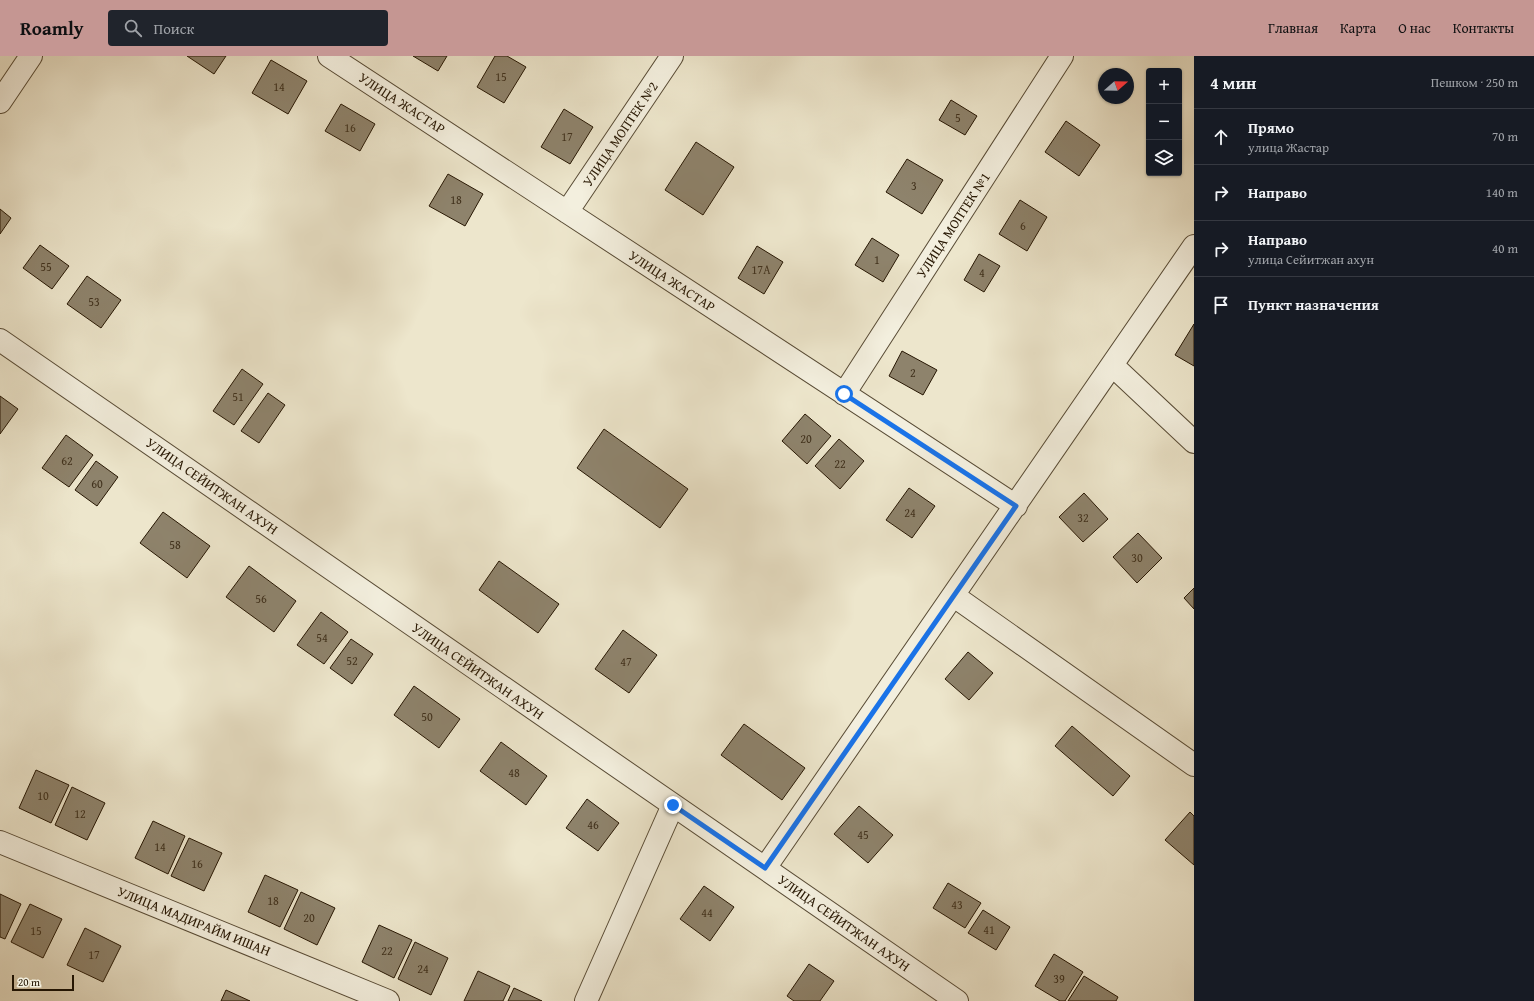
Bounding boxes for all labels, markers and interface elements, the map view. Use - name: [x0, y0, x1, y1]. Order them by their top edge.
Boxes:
- search box: [108, 10, 388, 46]
- text: Roamly: [20, 14, 84, 42]
- icon: search: [122, 17, 144, 39]
- text: Поиск: [154, 18, 194, 39]
- text: Главная: [1268, 18, 1318, 38]
- text: Карта: [1340, 18, 1376, 38]
- text: О нас: [1398, 18, 1431, 38]
- text: Контакты: [1453, 18, 1514, 38]
- street label: УЛИЦА ЖАСТАР: [355, 67, 449, 139]
- house number: 15: [495, 68, 507, 85]
- north arrow: [1098, 68, 1134, 104]
- map controls: [1146, 68, 1182, 176]
- button: +: [1146, 68, 1182, 104]
- text: 4 мин: [1210, 70, 1256, 95]
- text: Пешком · 250 m: [1431, 73, 1518, 92]
- house number: 14: [273, 78, 285, 95]
- street label: УЛИЦА МОПТЕК №2: [577, 78, 663, 190]
- button: −: [1146, 104, 1182, 140]
- house number: 5: [955, 109, 961, 126]
- text: Прямо: [1248, 117, 1294, 138]
- house number: 16: [344, 119, 356, 136]
- icon: ahead: [1210, 126, 1232, 148]
- text: 70 m: [1492, 127, 1518, 146]
- house number: 17: [561, 128, 573, 145]
- text: улица Жастар: [1248, 138, 1329, 157]
- button: layers: [1146, 140, 1182, 176]
- street label: УЛИЦА МОПТЕК №1: [911, 168, 995, 282]
- house number: 3: [911, 177, 917, 194]
- icon: right: [1210, 182, 1232, 204]
- text: Направо: [1248, 182, 1307, 203]
- text: 140 m: [1486, 183, 1518, 202]
- house number: 18: [450, 191, 462, 208]
- house number: 6: [1020, 217, 1026, 234]
- text: Направо: [1248, 229, 1307, 250]
- icon: right: [1210, 238, 1232, 260]
- text: 40 m: [1492, 239, 1518, 258]
- street label: УЛИЦА ЖАСТАР: [625, 245, 719, 317]
- text: улица Сейитжан ахун: [1248, 250, 1374, 269]
- house number: 1: [874, 251, 880, 268]
- house number: 55: [40, 258, 52, 275]
- house number: 17А: [752, 261, 771, 278]
- house number: 4: [979, 264, 985, 281]
- house number: 53: [88, 293, 100, 310]
- icon: arrive: [1210, 294, 1232, 316]
- text: Пункт назначения: [1248, 294, 1379, 315]
- house number: 2: [910, 364, 916, 381]
- route start: [835, 385, 853, 403]
- house number: 51: [232, 388, 244, 405]
- house number: 20: [800, 430, 812, 447]
- street label: УЛИЦА СЕЙИТЖАН АХУН: [142, 433, 282, 539]
- house number: 62: [61, 452, 73, 469]
- house number: 22: [834, 455, 846, 472]
- house number: 60: [91, 475, 103, 492]
- house number: 24: [904, 504, 916, 521]
- house number: 32: [1077, 509, 1089, 526]
- house number: 58: [169, 536, 181, 553]
- house number: 30: [1131, 549, 1143, 566]
- house number: 56: [255, 590, 267, 607]
- street label: УЛИЦА СЕЙИТЖАН АХУН: [408, 618, 548, 724]
- house number: 54: [316, 629, 328, 646]
- house number: 52: [346, 652, 358, 669]
- house number: 47: [620, 653, 632, 670]
- house number: 50: [421, 708, 433, 725]
- house number: 48: [508, 764, 520, 781]
- house number: 10: [37, 787, 49, 804]
- route end: [664, 796, 682, 814]
- house number: 12: [74, 805, 86, 822]
- house number: 46: [587, 816, 599, 833]
- house number: 45: [857, 826, 869, 843]
- house number: 14: [154, 838, 166, 855]
- house number: 16: [191, 855, 203, 872]
- street label: УЛИЦА СЕЙИТЖАН АХУН: [774, 870, 914, 976]
- street label: УЛИЦА МАДИРАЙМ ИШАН: [114, 881, 274, 961]
- house number: 18: [267, 892, 279, 909]
- house number: 43: [951, 896, 963, 913]
- house number: 44: [701, 904, 713, 921]
- house number: 20: [303, 909, 315, 926]
- house number: 41: [983, 921, 995, 938]
- house number: 15: [30, 922, 42, 939]
- house number: 22: [381, 942, 393, 959]
- house number: 17: [88, 946, 100, 963]
- house number: 24: [417, 960, 429, 977]
- house number: 39: [1053, 970, 1065, 987]
- scale bar: [12, 973, 74, 992]
- text: 20 m: [18, 974, 40, 990]

